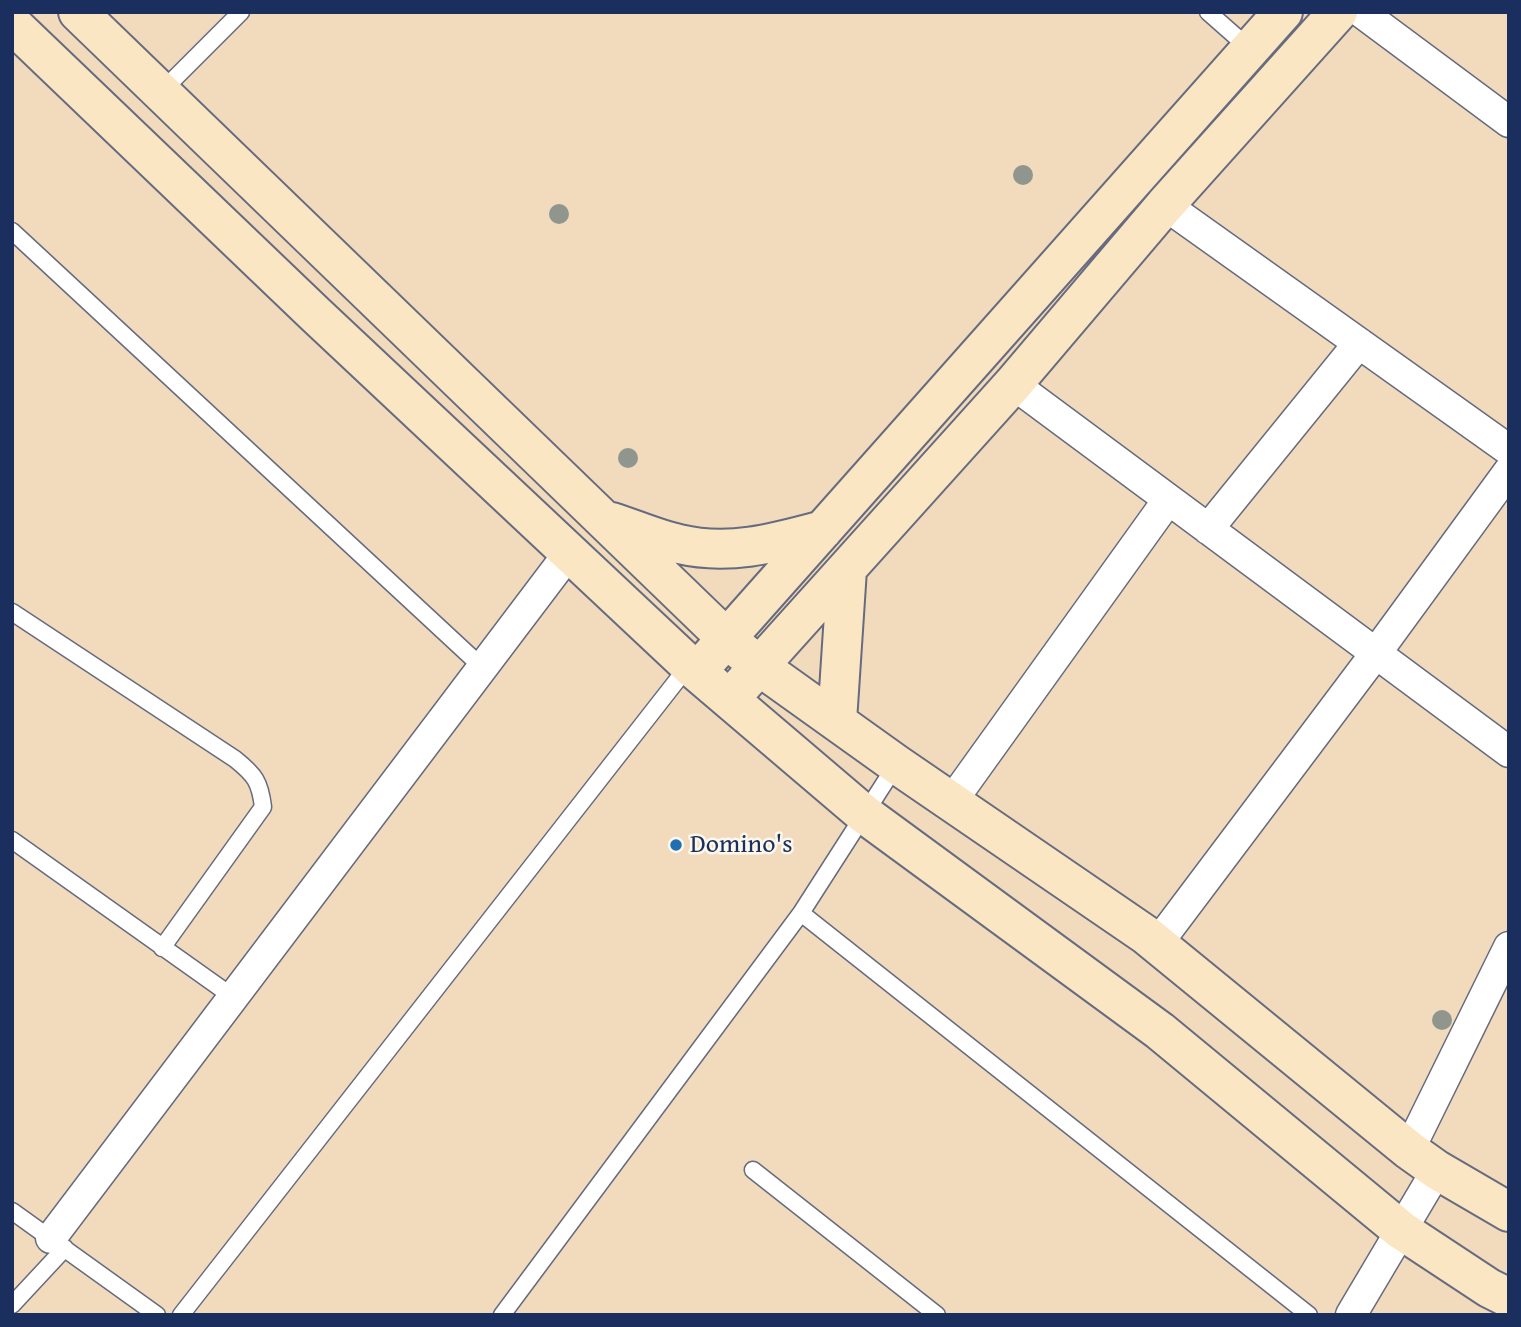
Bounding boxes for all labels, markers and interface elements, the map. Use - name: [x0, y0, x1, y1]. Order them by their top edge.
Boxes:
- place label: Domino's: [690, 829, 792, 861]
- marker: Domino's: [668, 837, 684, 853]

